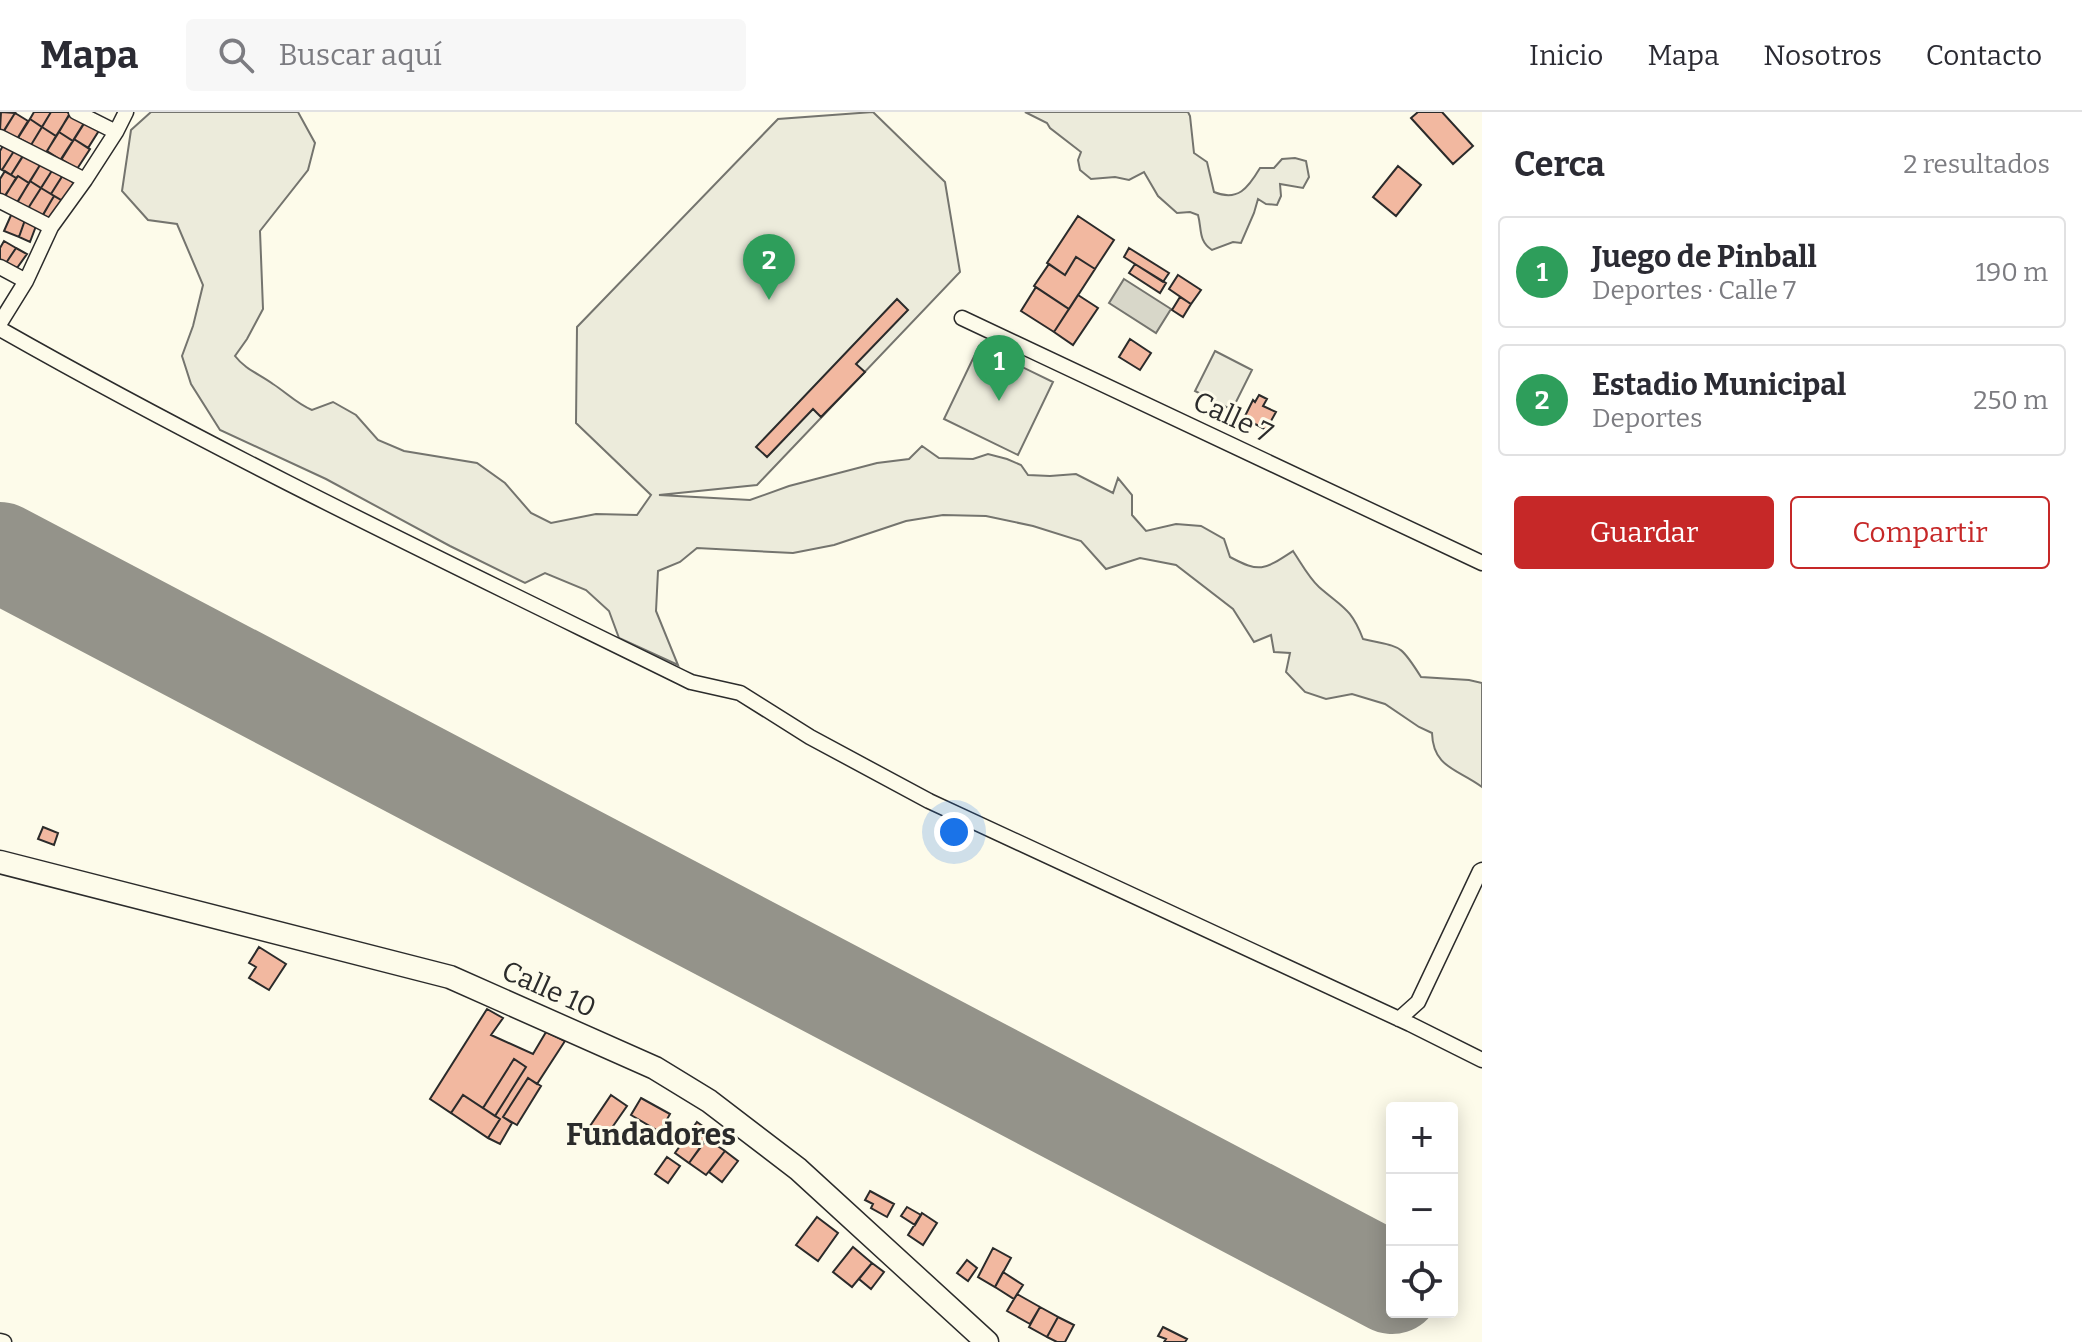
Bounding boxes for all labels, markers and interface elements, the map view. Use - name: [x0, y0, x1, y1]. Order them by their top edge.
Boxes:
- search box: [186, 19, 746, 91]
- text: Mapa: [40, 32, 138, 78]
- icon: search: [214, 33, 258, 77]
- text: Buscar aquí: [278, 37, 442, 73]
- text: Inicio: [1529, 39, 1603, 72]
- text: Mapa: [1647, 39, 1719, 72]
- text: Nosotros: [1763, 39, 1882, 72]
- text: Contacto: [1926, 39, 2042, 72]
- text: Cerca: [1514, 144, 1605, 185]
- text: 2 resultados: [1903, 149, 2050, 180]
- pin: 2: [743, 234, 795, 300]
- text: Juego de Pinball: [1592, 239, 1817, 275]
- text: 1: [1536, 257, 1548, 288]
- text: 190 m: [1976, 257, 2048, 288]
- text: Deportes · Calle 7: [1592, 275, 1796, 306]
- pin: 1: [973, 335, 1025, 401]
- text: Estadio Municipal: [1592, 367, 1846, 403]
- street label: Calle 7: [1188, 384, 1278, 450]
- text: 2: [1535, 385, 1549, 416]
- text: 250 m: [1973, 385, 2048, 416]
- text: Deportes: [1592, 403, 1702, 434]
- button: Guardar: [1514, 496, 1774, 569]
- button: Compartir: [1790, 496, 2050, 569]
- your location: [934, 812, 974, 852]
- street label: Calle 10: [497, 954, 601, 1024]
- map controls: [1386, 1102, 1458, 1318]
- button: +: [1386, 1102, 1458, 1174]
- district label: Fundadores: [566, 1117, 736, 1153]
- button: −: [1386, 1174, 1458, 1246]
- button: locate: [1386, 1246, 1458, 1318]

